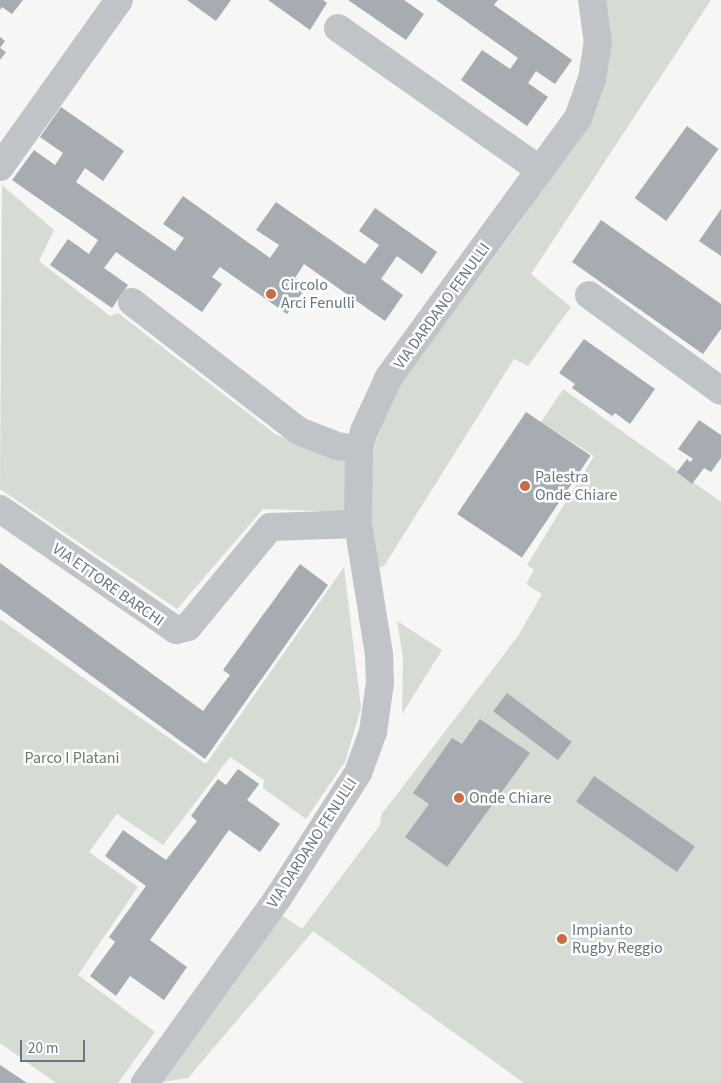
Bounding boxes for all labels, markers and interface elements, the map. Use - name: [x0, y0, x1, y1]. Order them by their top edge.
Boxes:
- street label: VIA DARDANO FENULLI: [390, 239, 494, 373]
- place label: Circolo Arci Fenulli: [281, 275, 355, 313]
- marker: Circolo Arci Fenulli: [265, 288, 277, 300]
- place label: Palestra Onde Chiare: [535, 467, 618, 505]
- marker: Palestra Onde Chiare: [519, 480, 531, 492]
- street label: VIA ETTORE BARCHI: [48, 539, 168, 631]
- park label: Parco I Platani: [25, 748, 119, 768]
- street label: VIA DARDANO FENULLI: [263, 774, 361, 912]
- place label: Onde Chiare: [469, 788, 552, 808]
- marker: Onde Chiare: [453, 792, 465, 804]
- place label: Impianto Rugby Reggio: [572, 920, 663, 958]
- marker: Impianto Rugby Reggio: [556, 933, 568, 945]
- scale bar: [22, 1030, 88, 1062]
- text: 20 m: [28, 1038, 58, 1059]

